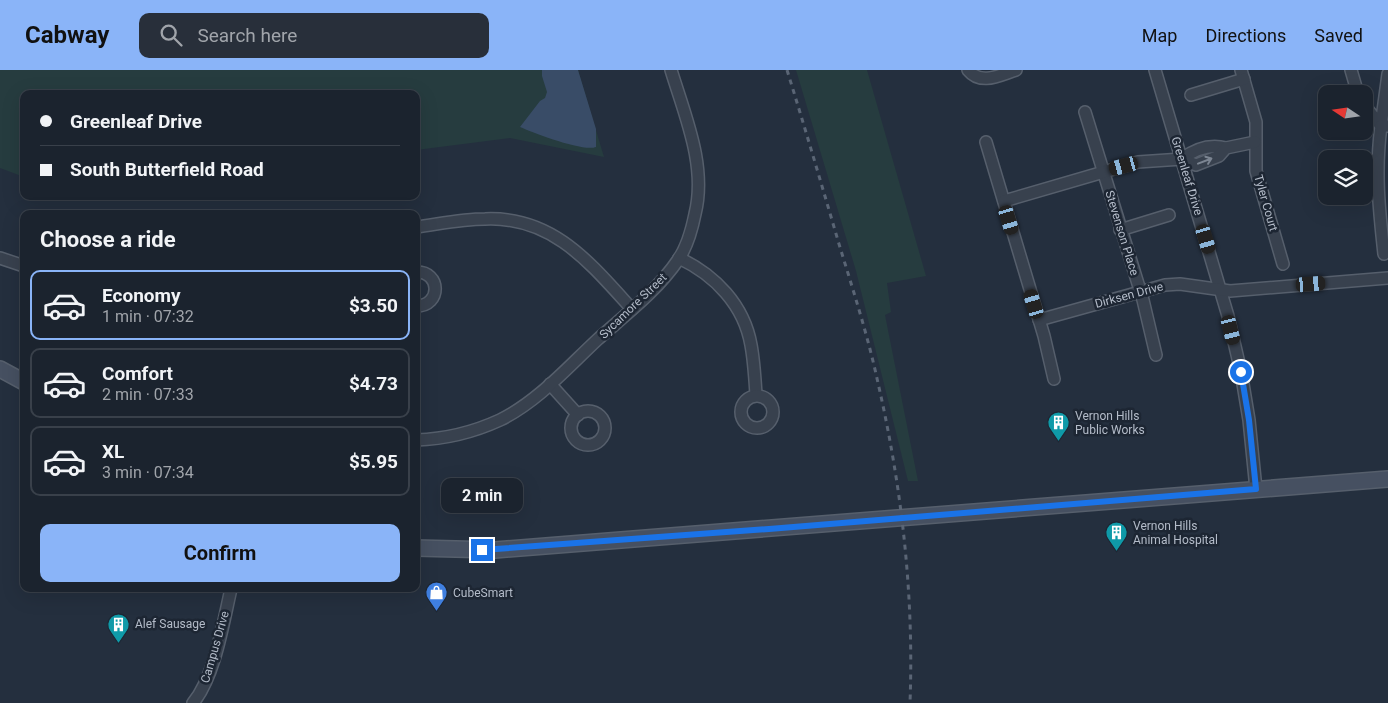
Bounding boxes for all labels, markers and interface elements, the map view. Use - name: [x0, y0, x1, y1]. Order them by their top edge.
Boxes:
- search box: [139, 13, 489, 58]
- text: Cabway: [25, 21, 109, 49]
- icon: search: [157, 21, 185, 49]
- text: Search here: [197, 24, 297, 47]
- text: Map: [1142, 25, 1177, 46]
- text: Directions: [1205, 25, 1286, 46]
- text: Saved: [1314, 25, 1363, 46]
- north arrow: [1318, 85, 1372, 140]
- map controls: [1318, 85, 1373, 205]
- text: Greenleaf Drive: [70, 110, 202, 133]
- street label: Greenleaf Drive: [1168, 135, 1206, 217]
- button: layers: [1318, 150, 1373, 205]
- car: [1107, 155, 1140, 177]
- one-way arrow: [1197, 156, 1212, 165]
- text: South Butterfield Road: [70, 158, 264, 181]
- street label: Tyler Court: [1251, 173, 1281, 233]
- street label: Stevenson Place: [1102, 189, 1142, 277]
- car: [997, 203, 1020, 237]
- car: [1194, 222, 1217, 256]
- text: Choose a ride: [40, 227, 176, 252]
- street label: Sycamore Street: [597, 270, 670, 342]
- car: [1295, 275, 1326, 293]
- street label: Dirksen Drive: [1093, 279, 1165, 311]
- icon: car: [42, 283, 87, 328]
- text: Economy: [102, 284, 181, 307]
- car: [1022, 287, 1045, 321]
- text: $3.50: [349, 294, 398, 317]
- text: 1 min · 07:32: [102, 307, 194, 326]
- car: [1220, 314, 1241, 346]
- icon: car: [42, 361, 87, 406]
- route start: [1230, 361, 1252, 383]
- text: Comfort: [102, 362, 173, 385]
- text: $4.73: [349, 372, 398, 395]
- text: 2 min · 07:33: [102, 385, 194, 404]
- place label: Vernon Hills Public Works: [1075, 409, 1145, 437]
- building icon: Vernon Hills Public Works: [1047, 411, 1071, 442]
- icon: car: [42, 439, 87, 484]
- text: XL: [102, 440, 124, 463]
- text: $5.95: [349, 450, 398, 473]
- text: 3 min · 07:34: [102, 463, 194, 482]
- callout: 2 min: [441, 478, 523, 512]
- text: 2 min: [462, 486, 502, 505]
- place label: Vernon Hills Animal Hospital: [1133, 519, 1218, 547]
- building icon: Vernon Hills Animal Hospital: [1105, 521, 1129, 552]
- button: Confirm: [40, 524, 400, 582]
- route end: [471, 539, 493, 561]
- shop icon: CubeSmart: [425, 581, 449, 612]
- place label: CubeSmart: [453, 586, 513, 600]
- street label: Campus Drive: [198, 609, 232, 685]
- building icon: Alef Sausage: [107, 612, 131, 643]
- place label: Alef Sausage: [135, 617, 205, 631]

